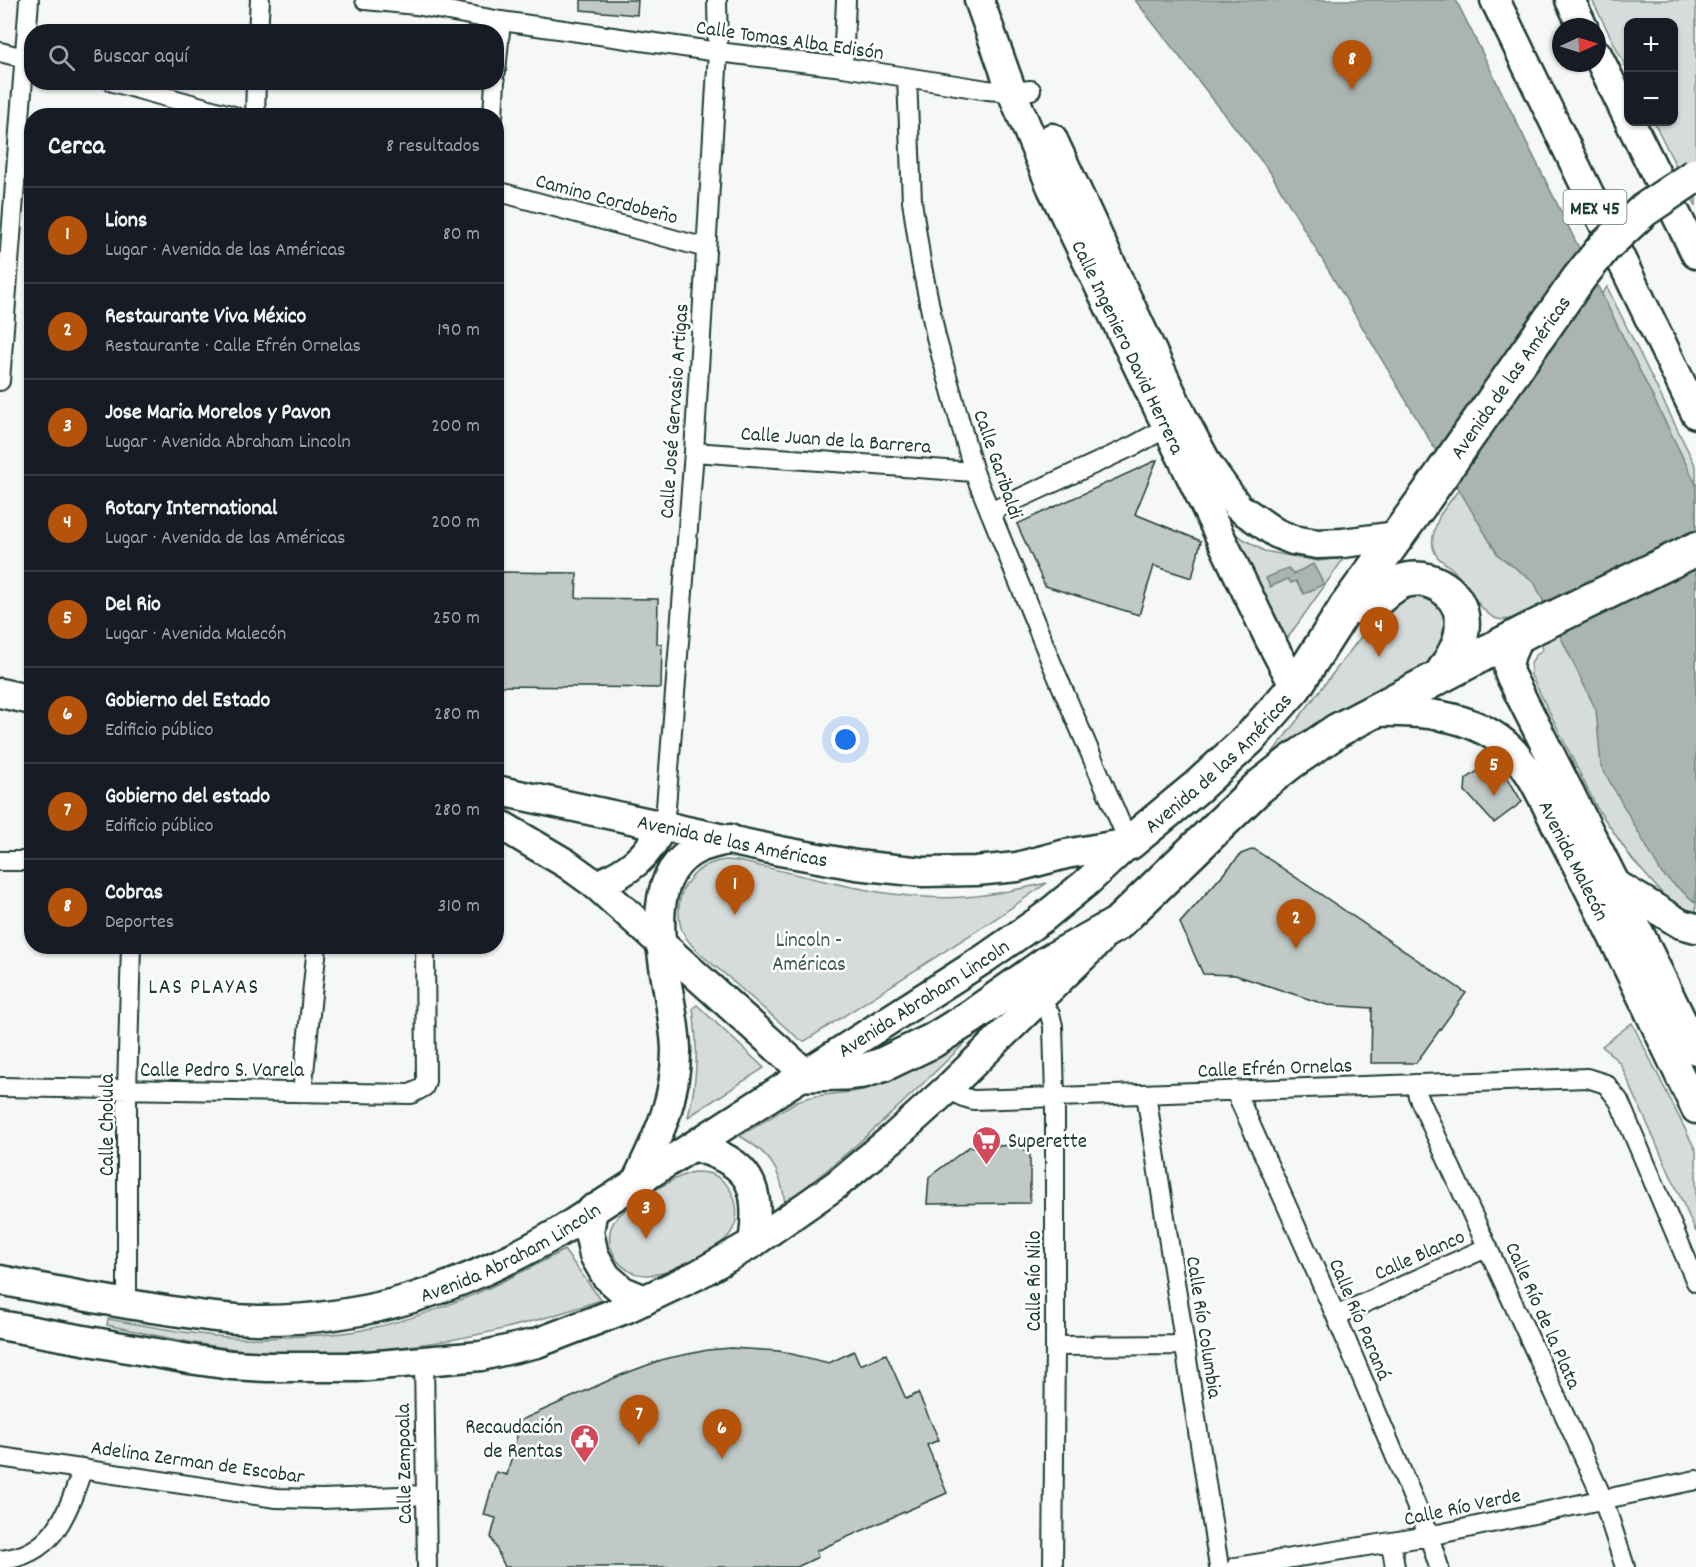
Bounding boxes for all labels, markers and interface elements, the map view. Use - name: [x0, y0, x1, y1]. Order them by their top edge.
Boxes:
- street label: Calle Tomas Alba Edisón: [694, 14, 885, 70]
- north arrow: [1552, 18, 1606, 72]
- map controls: [1624, 18, 1678, 126]
- button: +: [1624, 18, 1678, 72]
- search box: [24, 24, 504, 90]
- pin: 8: [1332, 40, 1372, 90]
- icon: search: [45, 41, 78, 74]
- text: Buscar aquí: [93, 42, 188, 73]
- button: −: [1624, 72, 1678, 126]
- text: Cerca: [48, 129, 105, 166]
- text: 8 resultados: [386, 133, 480, 161]
- street label: Camino Cordobeño: [532, 167, 681, 234]
- road number: MEX 45: [1564, 190, 1626, 224]
- text: Lions: [105, 206, 147, 237]
- text: 1: [65, 221, 70, 249]
- text: 80 m: [443, 221, 480, 249]
- street label: Calle Ingeniero David Herrera: [1061, 236, 1191, 461]
- text: Lugar · Avenida de las Américas: [105, 237, 346, 265]
- street label: Avenida de las Américas: [1444, 291, 1580, 466]
- text: Restaurante Viva México: [105, 302, 306, 333]
- street label: Calle José Gervasio Artigas: [654, 303, 698, 520]
- text: 2: [63, 317, 72, 345]
- text: 190 m: [437, 317, 480, 345]
- text: Restaurante · Calle Efrén Ornelas: [105, 333, 361, 361]
- text: Jose Maria Morelos y Pavon: [105, 398, 331, 429]
- street label: Calle Garibaldi: [963, 406, 1029, 524]
- text: 3: [63, 413, 72, 441]
- text: 200 m: [431, 413, 480, 441]
- street label: Calle Juan de la Barrera: [739, 420, 933, 464]
- text: Lugar · Avenida Abraham Lincoln: [105, 429, 351, 457]
- text: Rotary International: [105, 494, 277, 525]
- text: 4: [63, 509, 72, 537]
- text: 200 m: [431, 509, 480, 537]
- text: Lugar · Avenida de las Américas: [105, 525, 346, 553]
- text: Del Rio: [105, 590, 161, 621]
- text: 5: [63, 605, 72, 633]
- text: 250 m: [433, 605, 480, 633]
- pin: 4: [1360, 608, 1398, 657]
- text: Lugar · Avenida Malecón: [105, 621, 286, 649]
- text: Gobierno del Estado: [105, 686, 270, 717]
- street label: Avenida de las Américas: [1139, 688, 1301, 842]
- text: 6: [63, 701, 72, 729]
- text: 280 m: [434, 701, 480, 729]
- text: Edificio público: [105, 717, 213, 745]
- your location: [831, 725, 860, 754]
- pin: 5: [1474, 746, 1514, 796]
- text: Gobierno del estado: [105, 782, 270, 813]
- street label: Avenida Malecón: [1529, 796, 1615, 927]
- text: 7: [64, 797, 71, 825]
- text: 280 m: [434, 797, 480, 825]
- street label: Avenida de las Américas: [634, 809, 830, 877]
- text: Edificio público: [105, 813, 213, 841]
- pin: 1: [716, 866, 754, 915]
- text: Cobras: [105, 878, 163, 909]
- text: 8: [63, 893, 72, 921]
- text: 310 m: [438, 893, 480, 921]
- pin: 2: [1276, 900, 1316, 949]
- text: Deportes: [105, 909, 174, 937]
- park label: Lincoln - Américas: [772, 927, 846, 981]
- street label: Avenida Abraham Lincoln: [833, 933, 1017, 1067]
- district label: LAS PLAYAS: [148, 973, 260, 1004]
- street label: Calle Efrén Ornelas: [1197, 1052, 1353, 1088]
- street label: Calle Pedro S. Varela: [140, 1057, 305, 1087]
- street label: Calle Cholula: [94, 1073, 124, 1176]
- supermarket icon: Superette: [971, 1124, 1003, 1166]
- place label: Superette: [1008, 1128, 1087, 1158]
- pin: 3: [626, 1190, 666, 1239]
- street label: Avenida Abraham Lincoln: [417, 1197, 608, 1313]
- street label: Calle Blanco: [1370, 1223, 1470, 1290]
- street label: Calle Río Nilo: [1021, 1230, 1051, 1332]
- street label: Calle Río de la Plata: [1495, 1238, 1588, 1396]
- street label: Calle Río Columbia: [1176, 1254, 1228, 1402]
- street label: Calle Río Paraná: [1319, 1255, 1398, 1386]
- pin: 7: [620, 1396, 658, 1445]
- street label: Calle Zempoala: [390, 1402, 422, 1525]
- pin: 6: [702, 1410, 742, 1459]
- place label: Recaudación de Rentas: [465, 1414, 563, 1468]
- public building icon: Recaudación de Rentas: [568, 1422, 600, 1464]
- street label: Adelina Zerman de Escobar: [89, 1434, 307, 1494]
- street label: Calle Río Verde: [1401, 1482, 1524, 1536]

